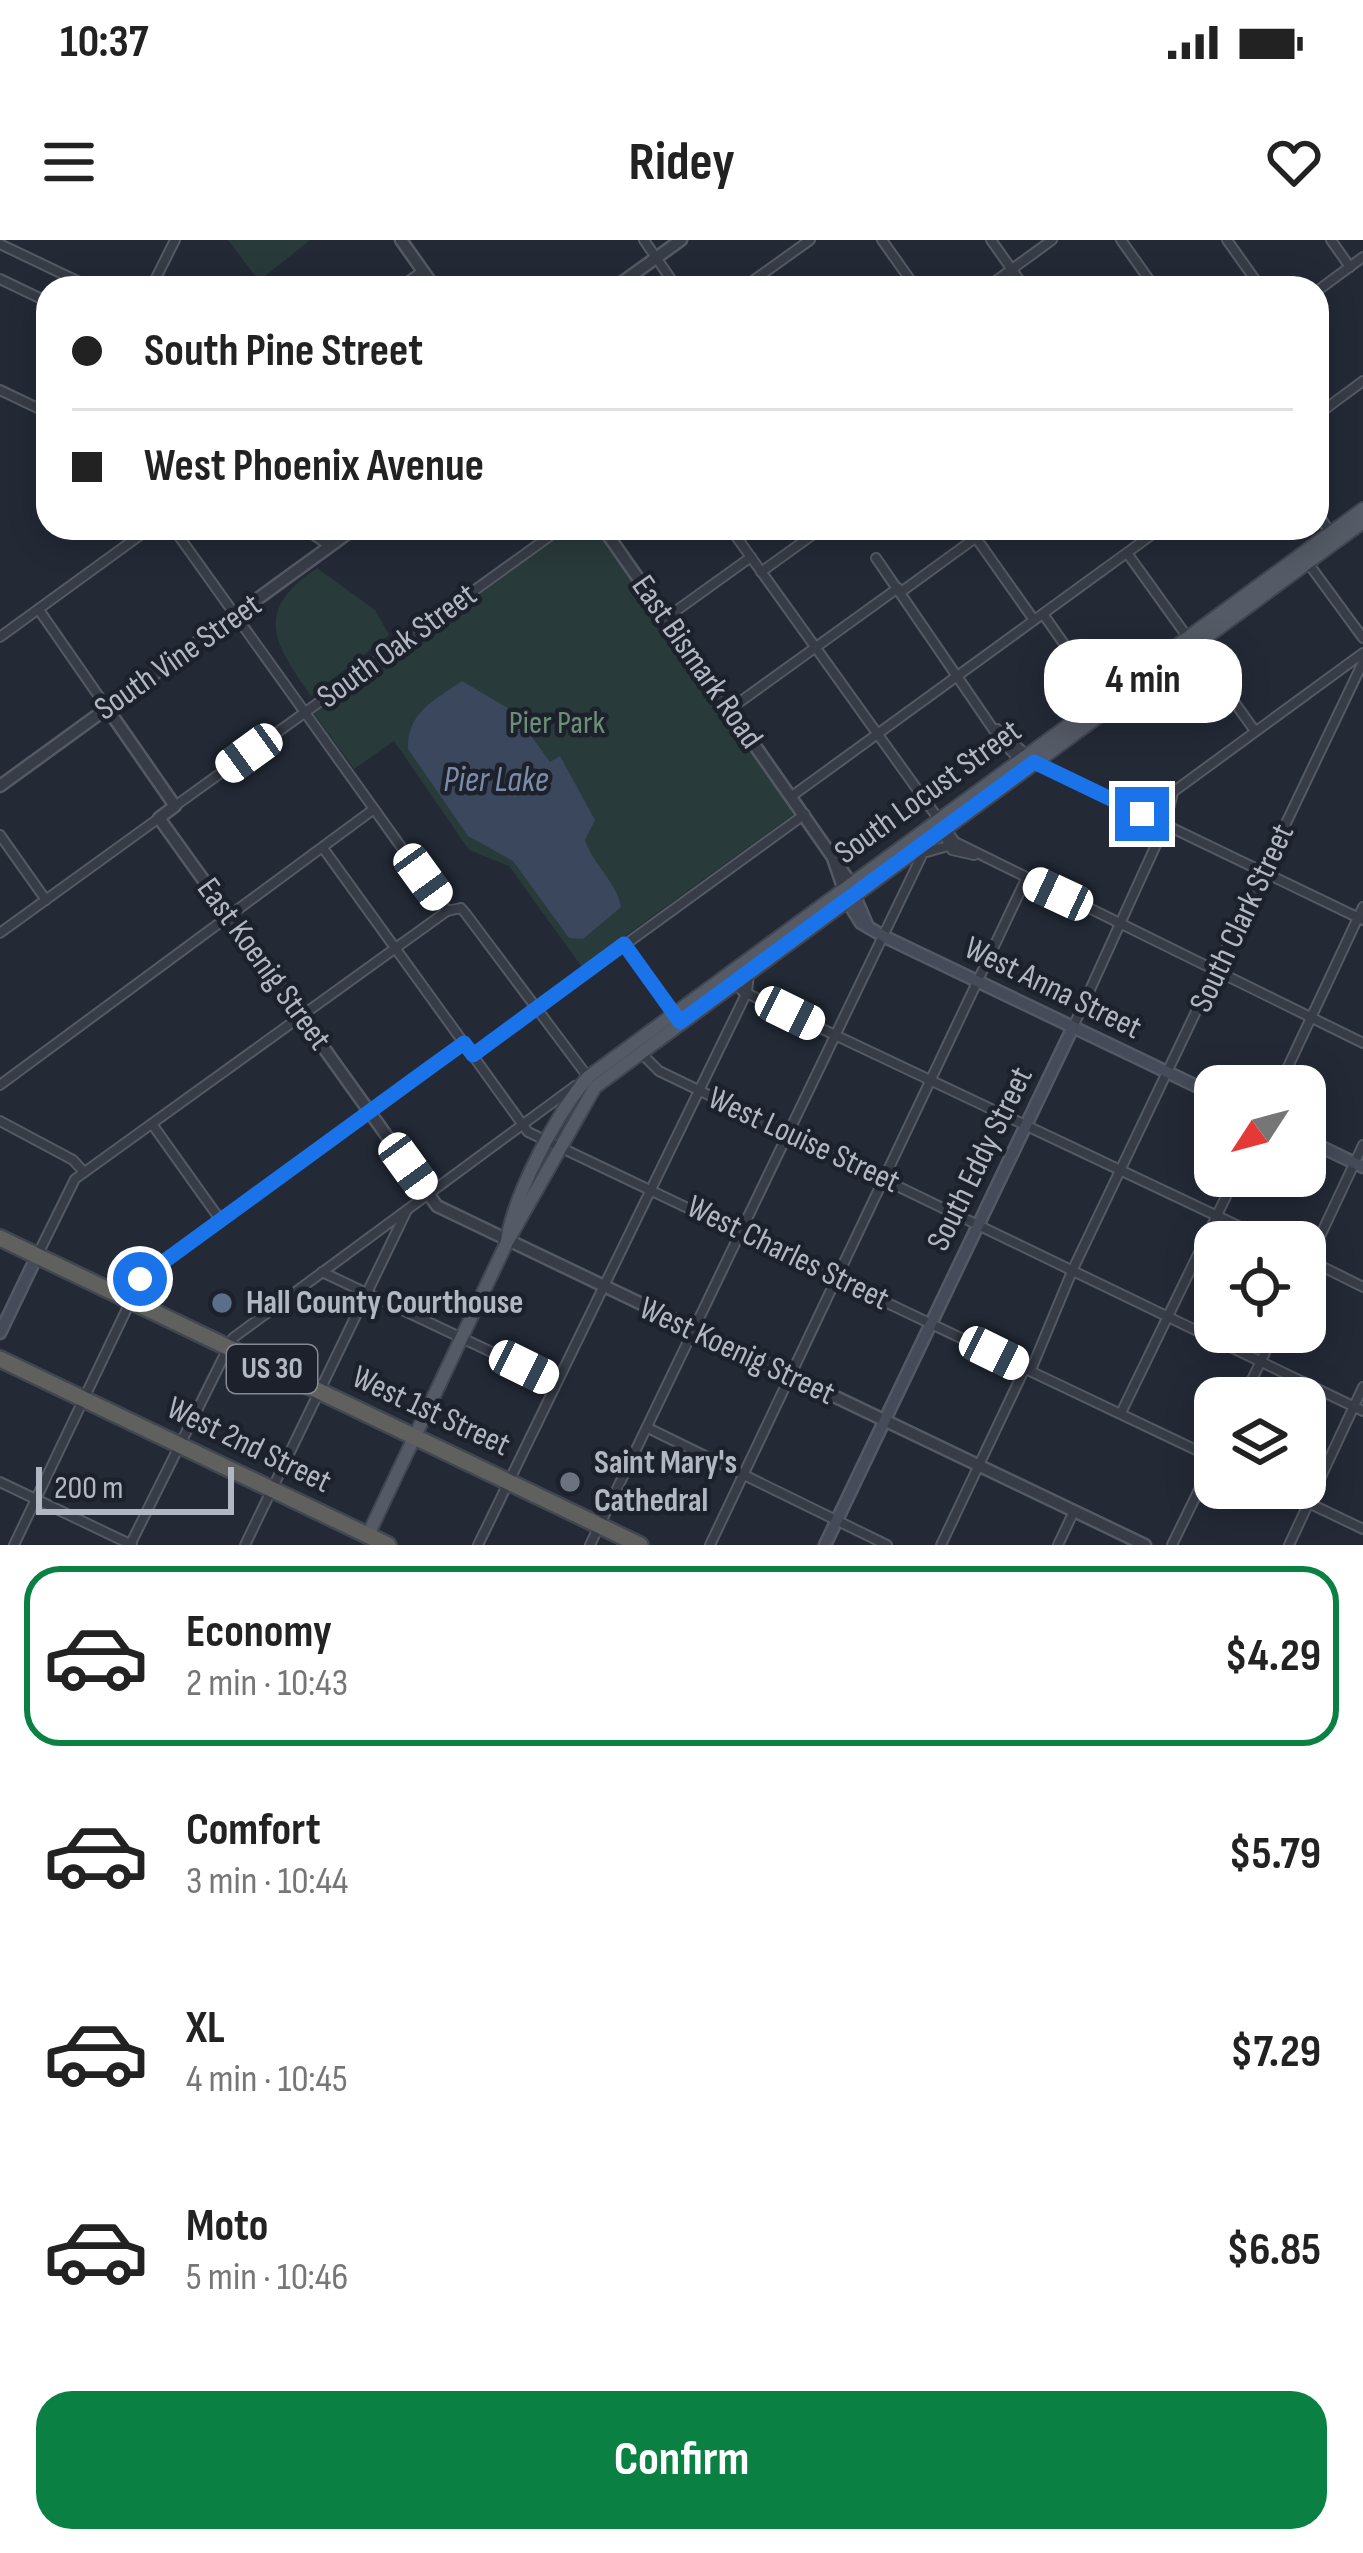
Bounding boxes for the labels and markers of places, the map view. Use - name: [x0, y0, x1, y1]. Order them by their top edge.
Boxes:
- place label: Hall County Courthouse: [246, 1283, 523, 1323]
- marker: Hall County Courthouse: [209, 1290, 235, 1316]
- place label: Saint Mary's Cathedral: [594, 1443, 737, 1521]
- marker: Saint Mary's Cathedral: [557, 1469, 583, 1495]

